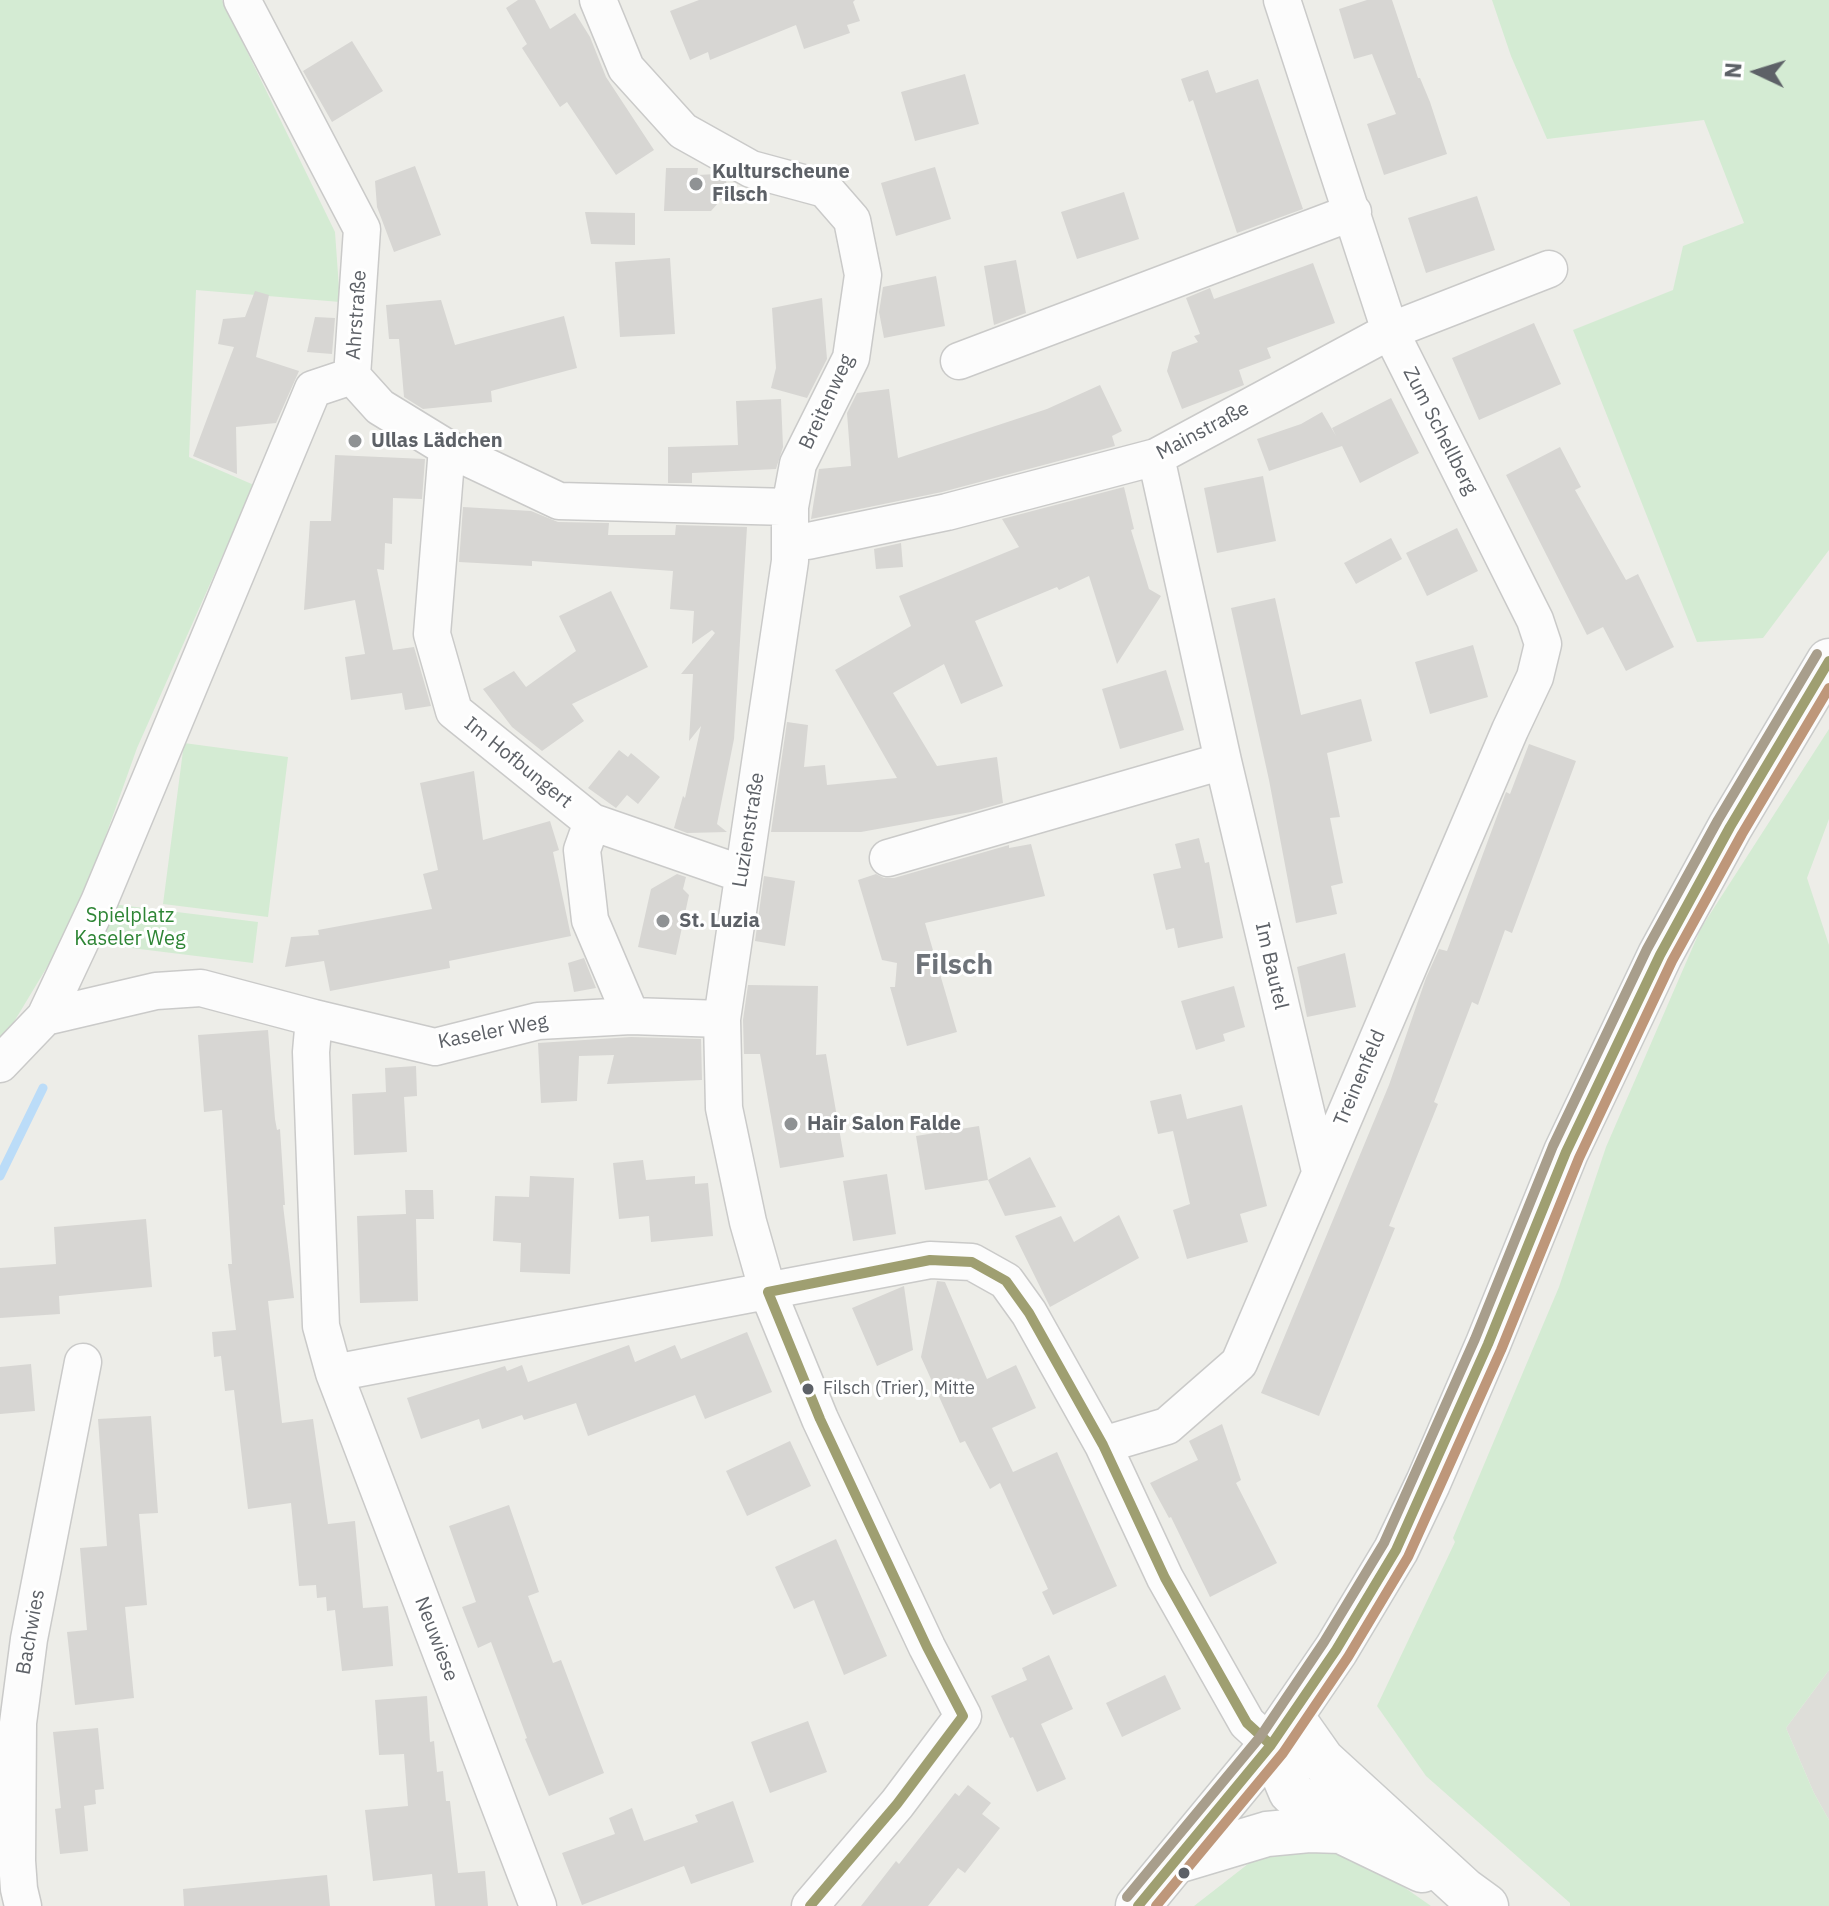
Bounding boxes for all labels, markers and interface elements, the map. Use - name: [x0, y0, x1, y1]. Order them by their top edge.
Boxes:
- north arrow: [1717, 32, 1797, 112]
- text: N: [1718, 61, 1748, 79]
- place label: Kulturscheune Filsch: [712, 160, 850, 207]
- marker: Kulturscheune Filsch: [687, 175, 705, 193]
- street label: Ahrstraße: [342, 269, 372, 361]
- street label: Breitenweg: [795, 351, 859, 453]
- street label: Zum Schellberg: [1398, 363, 1482, 499]
- street label: Mainstraße: [1153, 397, 1253, 465]
- place label: Ullas Lädchen: [371, 429, 503, 453]
- marker: Ullas Lädchen: [346, 432, 364, 450]
- street label: Im Hofbungert: [459, 712, 577, 814]
- street label: Luzienstraße: [728, 771, 770, 889]
- park label: Spielplatz Kaseler Weg: [74, 904, 186, 951]
- place label: St. Luzia: [679, 909, 760, 933]
- marker: St. Luzia: [654, 912, 672, 930]
- street label: Im Bautel: [1249, 920, 1293, 1012]
- district label: Filsch: [915, 949, 993, 983]
- street label: Kaseler Weg: [436, 1010, 550, 1054]
- street label: Treinenfeld: [1329, 1026, 1391, 1130]
- place label: Hair Salon Falde: [807, 1112, 961, 1136]
- marker: Hair Salon Falde: [782, 1115, 800, 1133]
- place label: Filsch (Trier), Mitte: [823, 1378, 975, 1400]
- marker: Filsch (Trier), Mitte: [800, 1381, 816, 1397]
- street label: Bachwies: [12, 1588, 50, 1676]
- street label: Neuwiese: [409, 1593, 463, 1685]
- unlabelled marker: [1176, 1865, 1192, 1881]

